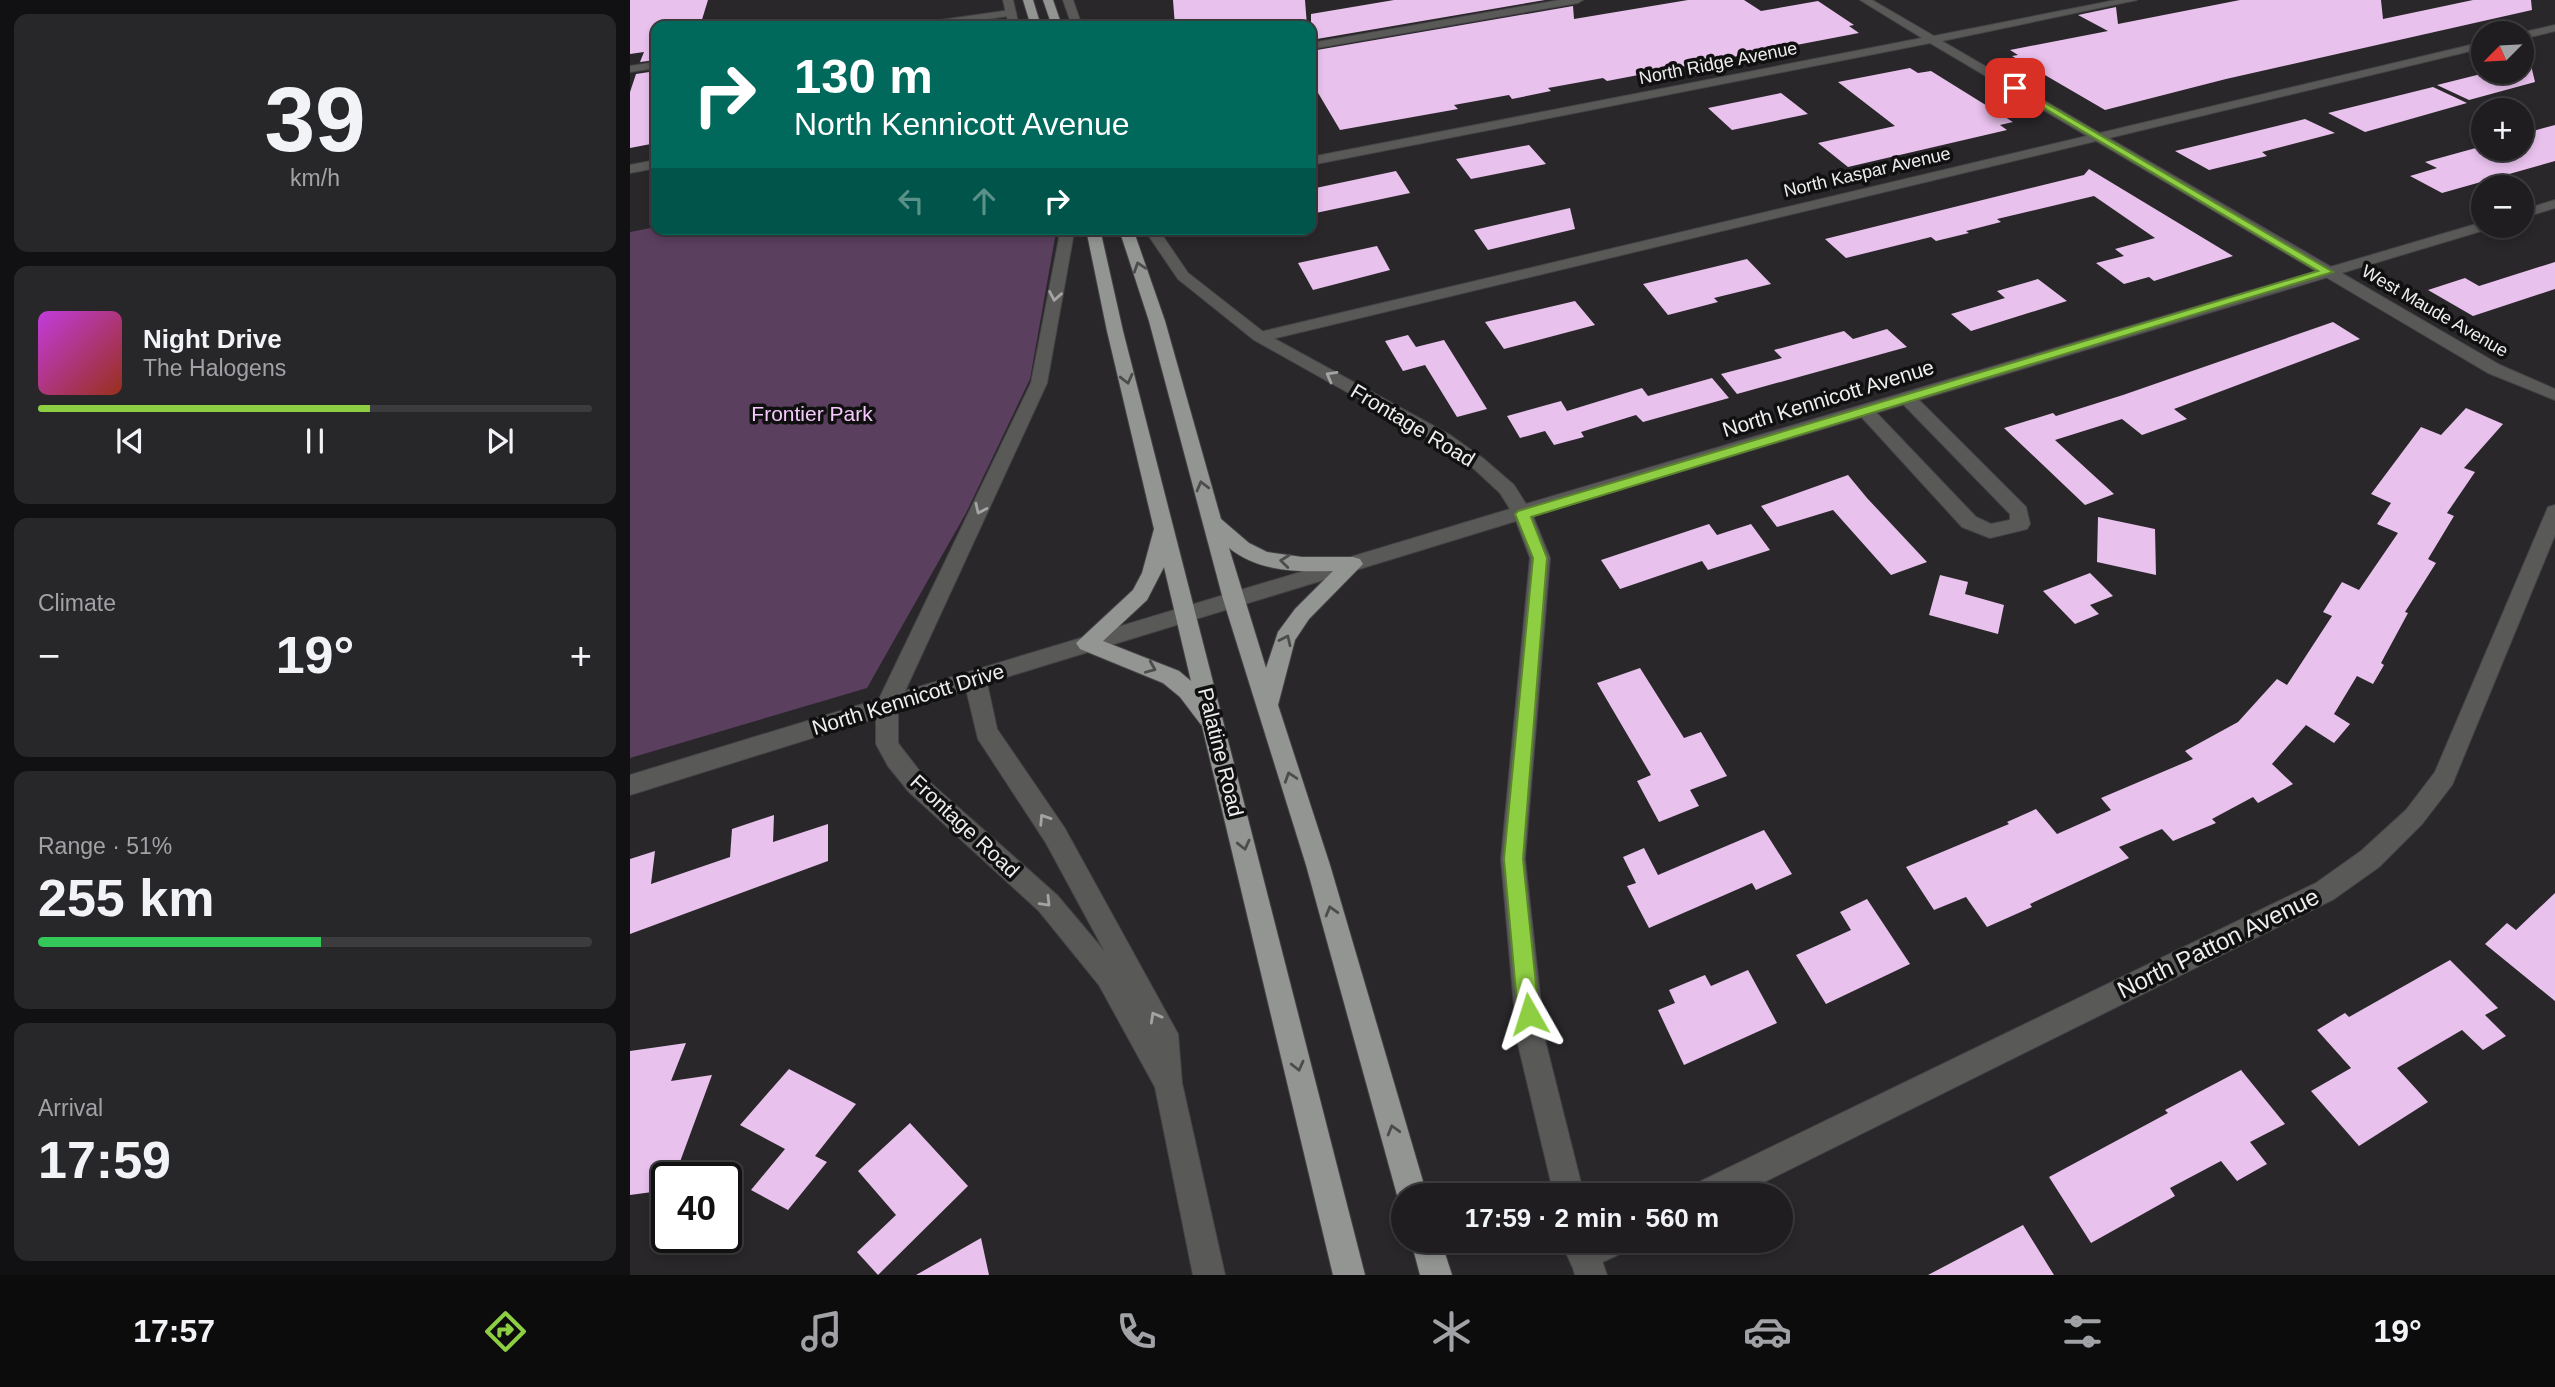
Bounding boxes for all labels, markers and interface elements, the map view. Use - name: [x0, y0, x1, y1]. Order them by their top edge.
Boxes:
- north arrow: [2471, 21, 2534, 84]
- map controls: [2471, 21, 2534, 238]
- street label: North Ridge Avenue: [1637, 38, 1799, 88]
- icon: right: [679, 49, 770, 140]
- text: 130 m: [794, 49, 933, 103]
- pin: [1985, 58, 2045, 118]
- text: 39: [264, 69, 366, 170]
- icon: arrive: [1996, 69, 2034, 107]
- button: +: [2471, 98, 2534, 161]
- text: North Kennicott Avenue: [794, 106, 1130, 142]
- street label: North Kaspar Avenue: [1782, 143, 1952, 201]
- text: km/h: [290, 165, 340, 191]
- button: −: [2471, 175, 2534, 238]
- icon: left: [892, 182, 930, 220]
- icon: ahead: [965, 182, 1003, 220]
- icon: right: [1038, 182, 1076, 220]
- street label: West Maude Avenue: [2358, 261, 2512, 361]
- one-way arrow: [1133, 262, 1147, 274]
- one-way arrow: [1048, 290, 1063, 302]
- text: Night Drive: [143, 324, 282, 354]
- text: The Halogens: [143, 355, 286, 381]
- street label: North Kennicott Avenue: [1719, 355, 1937, 441]
- one-way arrow: [1326, 371, 1338, 384]
- one-way arrow: [1119, 373, 1133, 385]
- street label: Frontage Road: [1347, 379, 1479, 471]
- park label: Frontier Park: [751, 402, 873, 425]
- icon: previous: [111, 422, 149, 460]
- icon: pause: [296, 422, 334, 460]
- icon: next: [481, 422, 519, 460]
- one-way arrow: [1196, 480, 1210, 492]
- one-way arrow: [974, 502, 988, 514]
- one-way arrow: [1279, 554, 1290, 569]
- text: Climate: [38, 590, 116, 616]
- text: 19°: [276, 626, 354, 684]
- text: −: [38, 635, 60, 677]
- text: +: [570, 635, 592, 677]
- one-way arrow: [1278, 635, 1292, 647]
- street label: North Kennicott Drive: [809, 659, 1007, 739]
- one-way arrow: [1143, 660, 1156, 674]
- street label: Palatine Road: [1194, 685, 1248, 819]
- street label: Frontage Road: [906, 770, 1024, 882]
- one-way arrow: [1284, 771, 1298, 784]
- one-way arrow: [1040, 813, 1053, 826]
- text: Range · 51%: [38, 833, 172, 859]
- one-way arrow: [1236, 839, 1250, 851]
- text: 255 km: [38, 869, 214, 927]
- street label: North Patton Avenue: [2113, 882, 2323, 1004]
- one-way arrow: [1038, 894, 1051, 907]
- one-way arrow: [1325, 905, 1340, 917]
- position arrow: [1492, 977, 1566, 1051]
- one-way arrow: [1150, 1012, 1163, 1025]
- one-way arrow: [1290, 1060, 1304, 1072]
- text: Arrival: [38, 1095, 103, 1121]
- one-way arrow: [1387, 1124, 1402, 1136]
- text: 17:59: [38, 1131, 171, 1189]
- speed limit sign: 40: [651, 1162, 742, 1253]
- text: 17:59 · 2 min · 560 m: [1465, 1203, 1719, 1233]
- icon: directions: [481, 1307, 530, 1356]
- icon: music: [797, 1307, 846, 1356]
- icon: phone: [1112, 1307, 1161, 1356]
- icon: climate: [1427, 1307, 1476, 1356]
- icon: car: [1743, 1307, 1792, 1356]
- icon: filters: [2058, 1307, 2107, 1356]
- text: 17:57: [133, 1313, 215, 1349]
- text: 19°: [2373, 1313, 2422, 1349]

